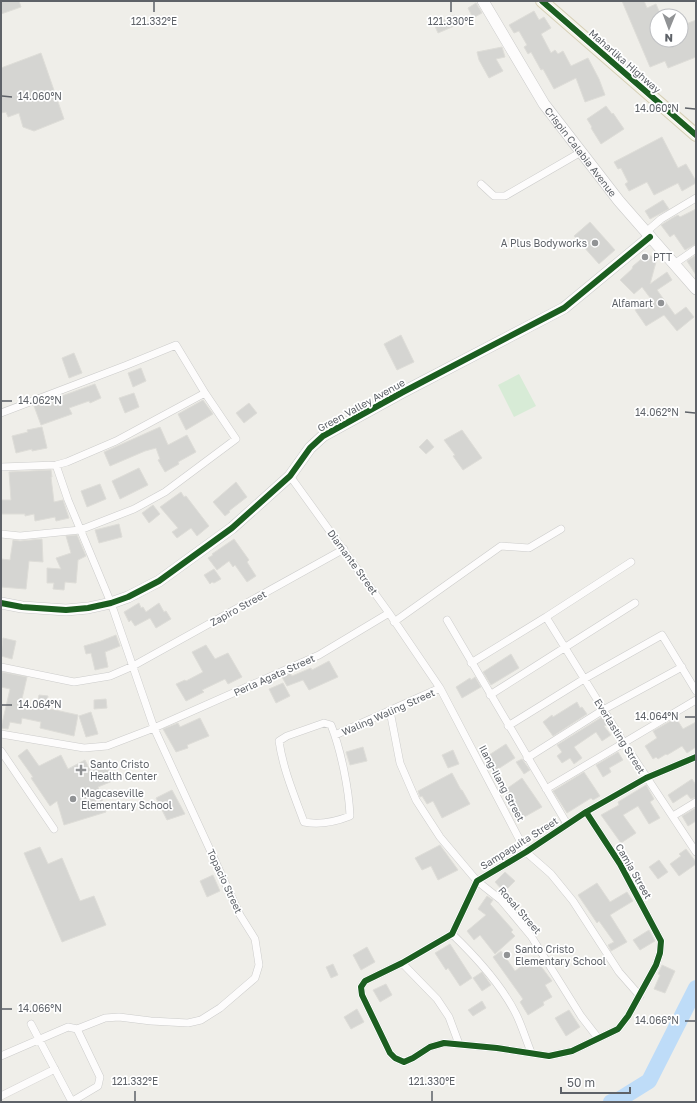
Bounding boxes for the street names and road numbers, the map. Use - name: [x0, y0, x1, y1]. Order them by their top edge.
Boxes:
- street label: Maharlika Highway: [587, 27, 664, 96]
- street label: Crispin Calabia Avenue: [543, 105, 619, 199]
- street label: Green Valley Avenue: [315, 376, 407, 434]
- street label: Diamante Street: [325, 527, 381, 597]
- street label: Zapiro Street: [208, 588, 268, 628]
- street label: Perla Agata Street: [232, 652, 316, 698]
- street label: Waling Waling Street: [340, 686, 436, 738]
- street label: Everlasting Street: [592, 696, 648, 776]
- street label: Ilang-Ilang Street: [477, 743, 527, 823]
- street label: Sampaguita Street: [478, 814, 560, 872]
- street label: Camia Street: [613, 841, 655, 901]
- street label: Topacio Street: [205, 847, 245, 915]
- street label: Rosal Street: [496, 884, 544, 936]

